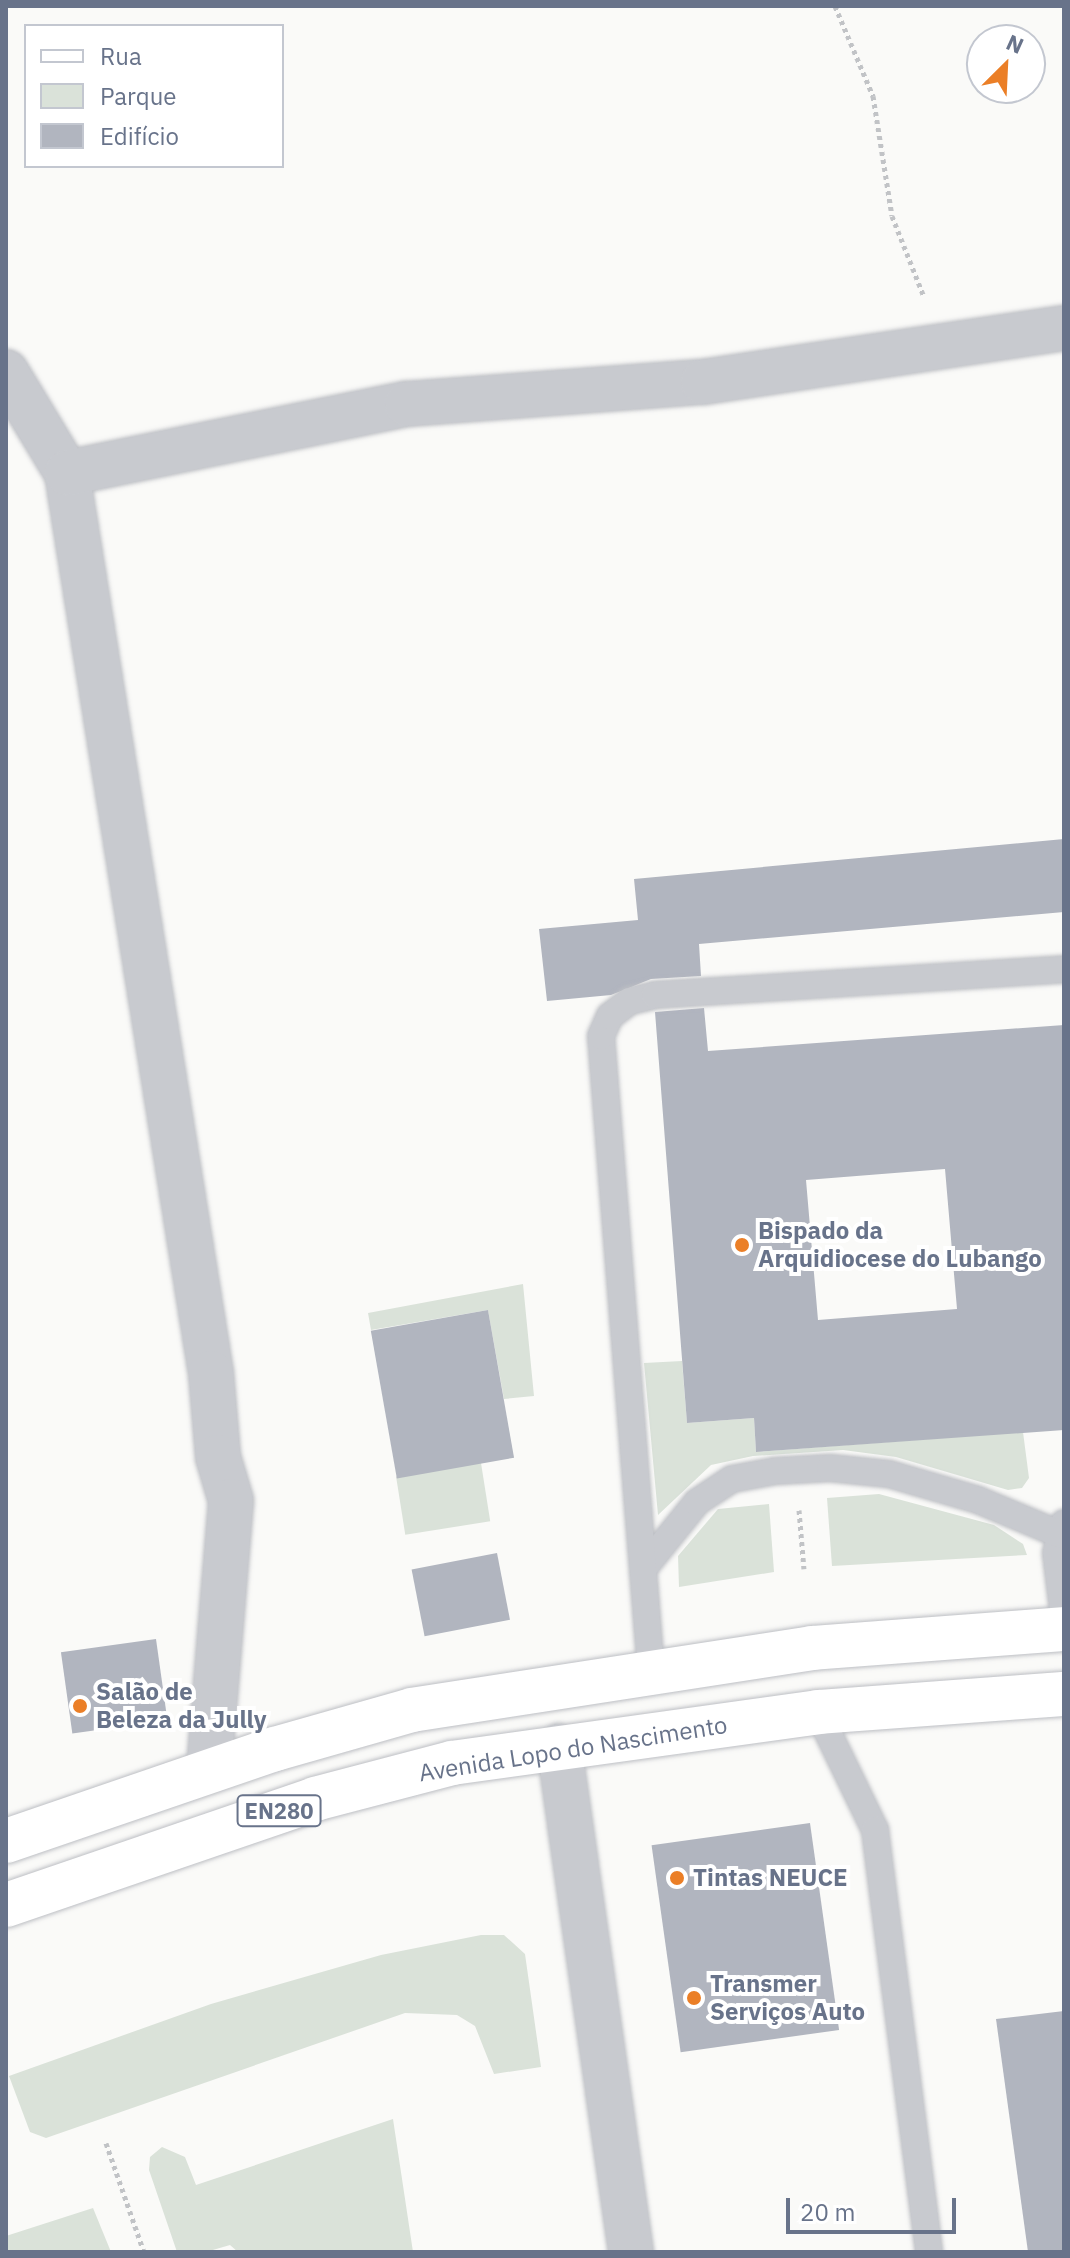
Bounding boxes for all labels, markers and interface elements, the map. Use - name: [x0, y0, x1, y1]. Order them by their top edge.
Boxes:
- legend: [24, 24, 284, 168]
- north arrow: [966, 24, 1046, 104]
- text: N: [1002, 27, 1028, 60]
- text: Rua: [100, 40, 142, 72]
- text: Parque: [100, 80, 177, 112]
- text: Edifício: [100, 120, 179, 152]
- place label: Bispado da Arquidiocese do Lubango: [758, 1217, 1042, 1273]
- marker: Bispado da Arquidiocese do Lubango: [733, 1236, 751, 1254]
- place label: Salão de Beleza da Jully: [96, 1678, 267, 1734]
- marker: Salão de Beleza da Jully: [71, 1697, 89, 1715]
- street label: Avenida Lopo do Nascimento: [417, 1710, 729, 1788]
- road number: EN280: [235, 1793, 323, 1829]
- place label: Tintas NEUCE: [693, 1864, 848, 1892]
- marker: Tintas NEUCE: [668, 1869, 686, 1887]
- place label: Transmer Serviços Auto: [710, 1970, 865, 2026]
- marker: Transmer Serviços Auto: [685, 1989, 703, 2007]
- scale bar: [790, 2182, 960, 2232]
- text: 20 m: [800, 2196, 855, 2228]

